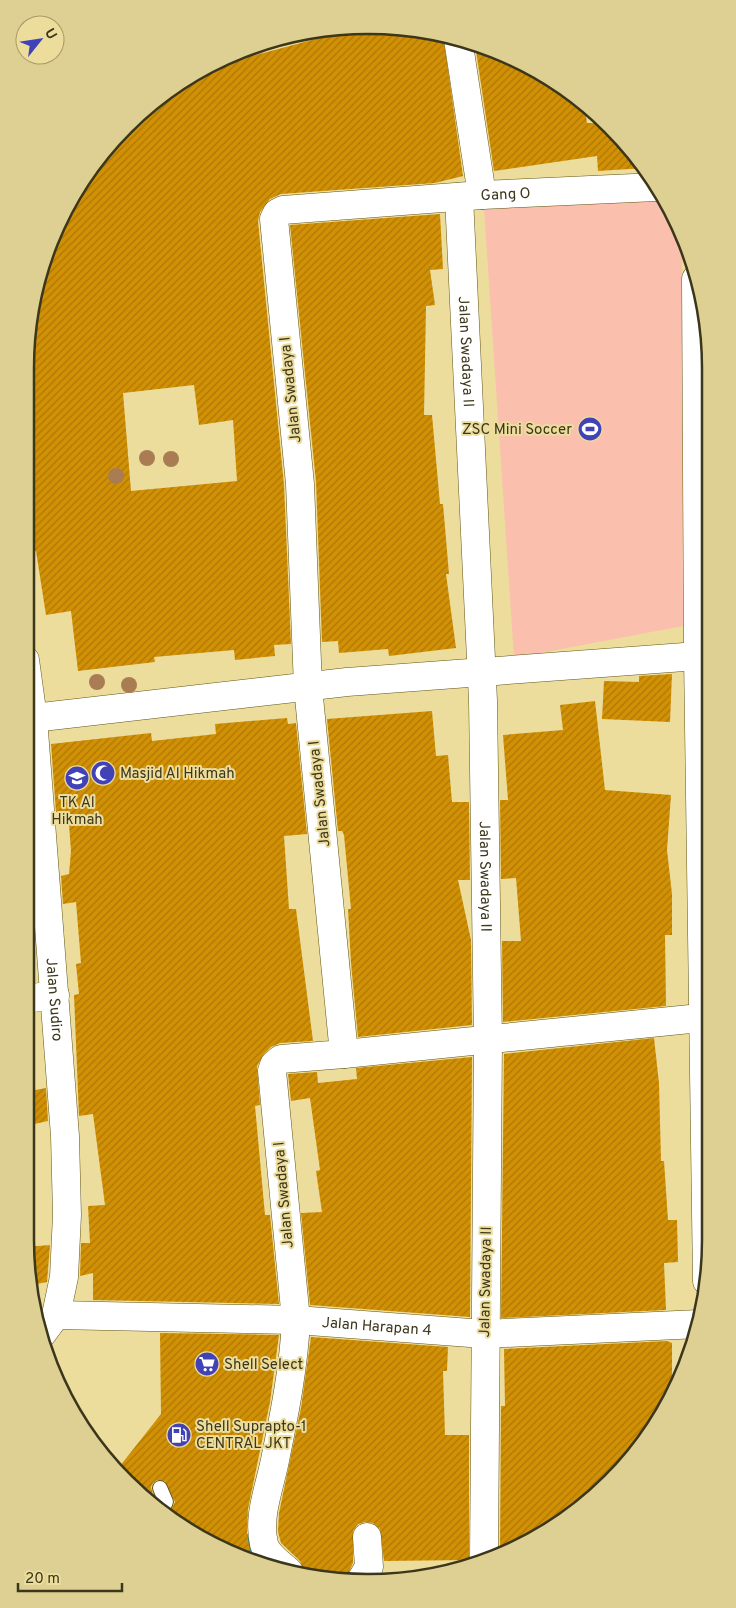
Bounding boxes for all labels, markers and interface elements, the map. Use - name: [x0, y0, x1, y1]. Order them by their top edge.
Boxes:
- north arrow: [15, 15, 65, 65]
- text: U: [40, 26, 60, 43]
- street label: Gang O: [480, 185, 531, 206]
- street label: Jalan Swadaya II: [453, 296, 477, 408]
- street label: Jalan Swadaya I: [276, 336, 307, 444]
- sports icon: ZSC Mini Soccer: [577, 416, 603, 442]
- place label: ZSC Mini Soccer: [462, 421, 572, 440]
- street label: Jalan Swadaya I: [305, 740, 336, 848]
- mosque icon: Masjid Al Hikmah: [90, 760, 116, 786]
- school or university icon: TK Al Hikmah: [64, 765, 90, 791]
- place label: Masjid Al Hikmah: [120, 765, 235, 784]
- place label: TK Al Hikmah: [51, 794, 103, 830]
- street label: Jalan Swadaya II: [474, 821, 494, 932]
- street label: Jalan Sudiro: [40, 957, 66, 1042]
- street label: Jalan Swadaya I: [270, 1141, 299, 1249]
- street label: Jalan Swadaya II: [476, 1226, 497, 1338]
- street label: Jalan Harapan 4: [321, 1314, 432, 1341]
- supermarket icon: Shell Select: [194, 1351, 220, 1377]
- place label: Shell Select: [224, 1356, 303, 1375]
- place label: Shell Suprapto-1 CENTRAL JKT: [196, 1418, 307, 1454]
- fuel station icon: Shell Suprapto-1 CENTRAL JKT: [166, 1422, 192, 1448]
- scale bar: [18, 1560, 121, 1592]
- text: 20 m: [25, 1570, 60, 1589]

